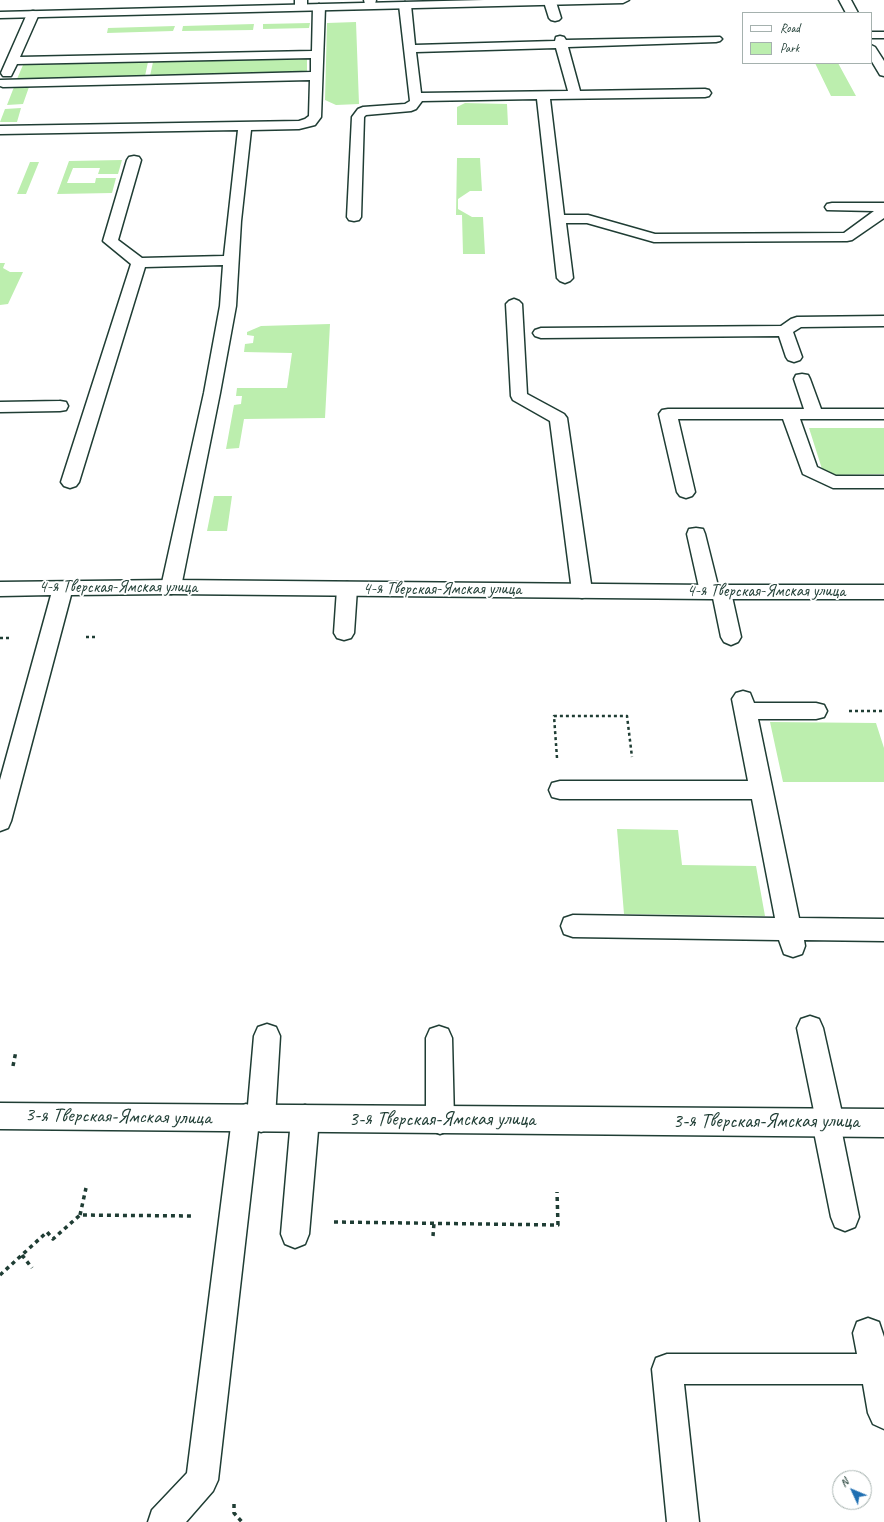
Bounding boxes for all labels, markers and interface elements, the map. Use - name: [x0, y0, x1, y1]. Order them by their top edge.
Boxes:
- legend: [742, 12, 872, 64]
- text: Road: [780, 20, 800, 36]
- text: Park: [780, 40, 799, 56]
- street label: 4-я Тверская-Ямская улица: [39, 578, 197, 598]
- street label: 4-я Тверская-Ямская улица: [363, 580, 521, 600]
- street label: 4-я Тверская-Ямская улица: [687, 582, 845, 602]
- street label: 3-я Тверская-Ямская улица: [25, 1103, 211, 1131]
- street label: 3-я Тверская-Ямская улица: [349, 1108, 535, 1132]
- street label: 3-я Тверская-Ямская улица: [673, 1110, 859, 1134]
- north arrow: [832, 1470, 872, 1510]
- text: N: [837, 1475, 851, 1490]

